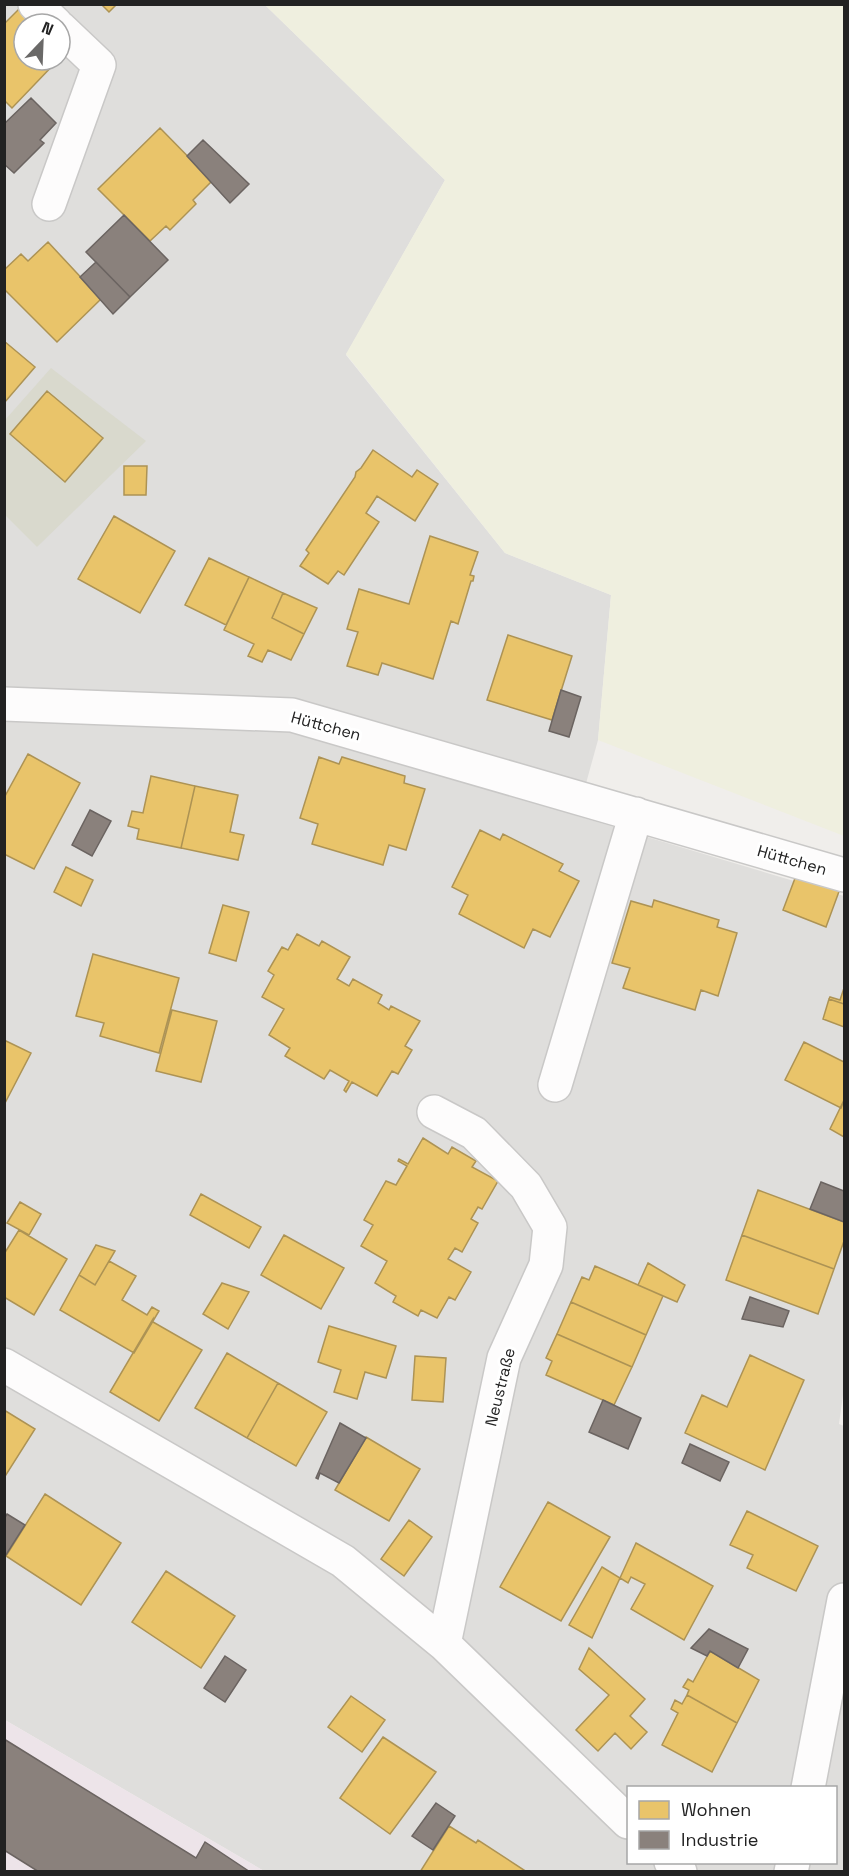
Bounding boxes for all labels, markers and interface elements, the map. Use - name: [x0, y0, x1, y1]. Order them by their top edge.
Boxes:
- north arrow: [12, 12, 72, 72]
- text: N: [39, 17, 57, 40]
- street label: Hüttchen: [289, 707, 363, 745]
- street label: Hüttchen: [755, 840, 829, 880]
- street label: Neustraße: [480, 1346, 520, 1428]
- legend: [627, 1786, 837, 1864]
- text: Wohnen: [681, 1798, 751, 1821]
- text: Industrie: [681, 1828, 758, 1851]

